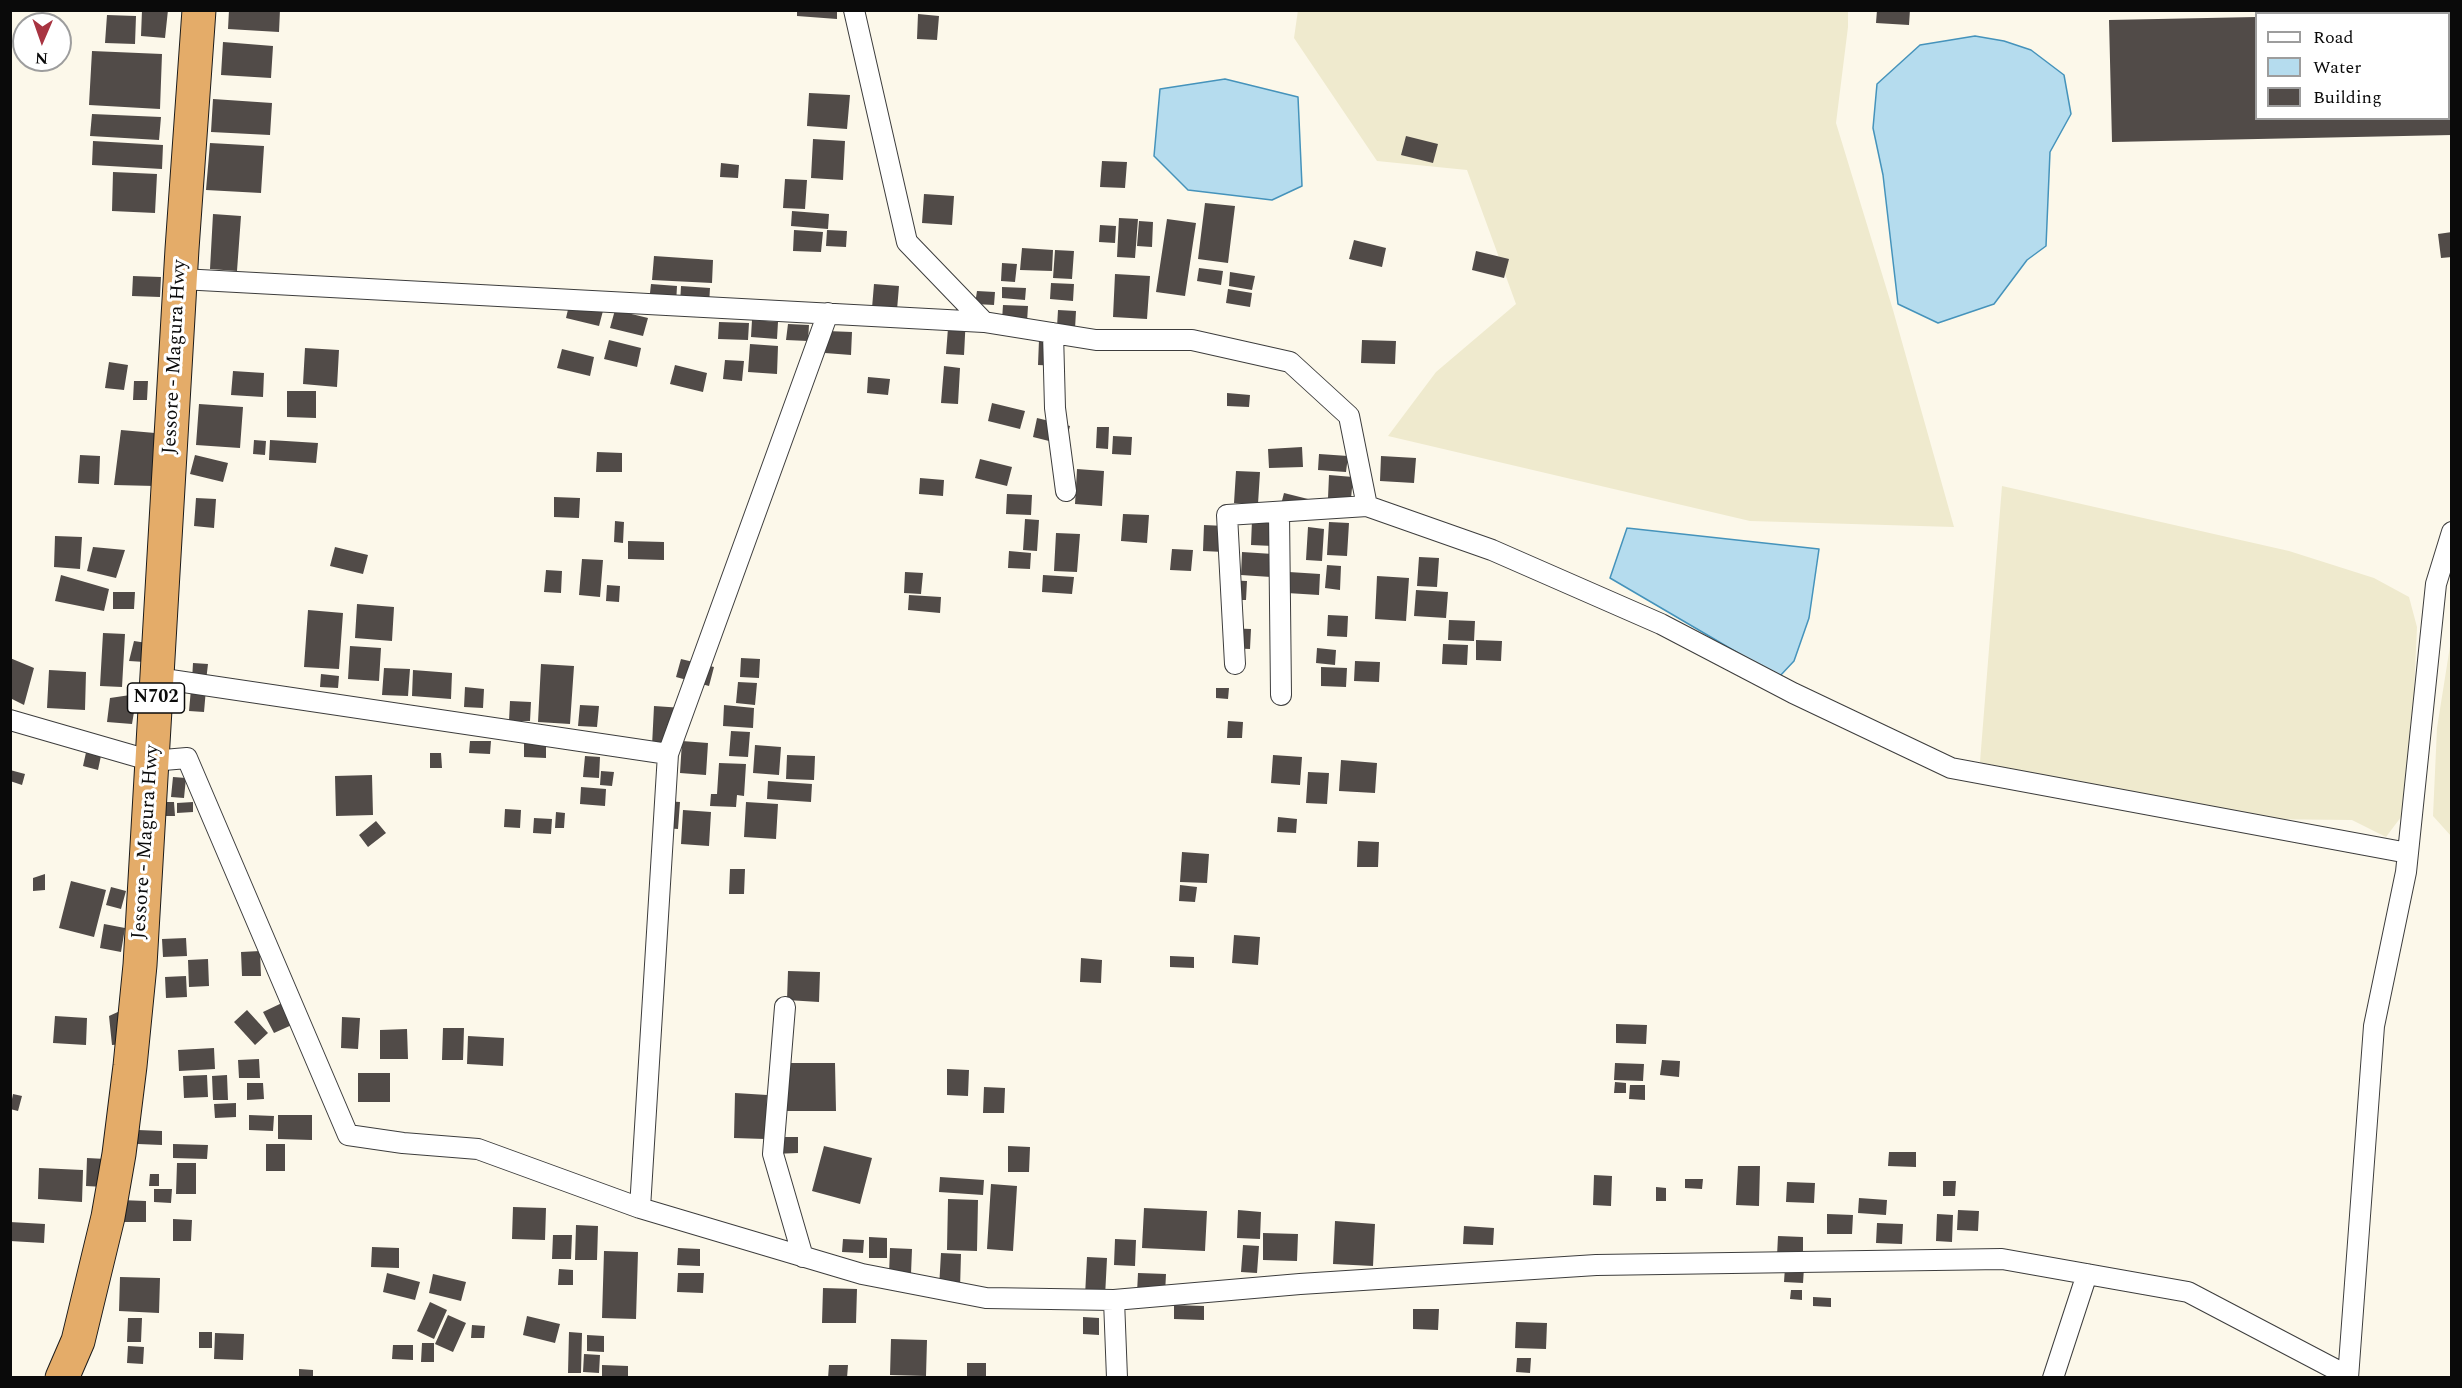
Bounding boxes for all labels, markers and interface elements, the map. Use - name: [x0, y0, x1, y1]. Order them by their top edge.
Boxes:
- north arrow: [12, 12, 72, 72]
- legend: [2255, 12, 2450, 120]
- text: Road: [2313, 24, 2354, 51]
- text: N: [34, 46, 48, 70]
- text: Water: [2313, 54, 2361, 81]
- text: Building: [2313, 84, 2382, 111]
- street label: Jessore - Magura Hwy: [159, 259, 193, 455]
- road number: N702: [128, 683, 184, 713]
- street label: Jessore - Magura Hwy: [128, 744, 166, 940]

